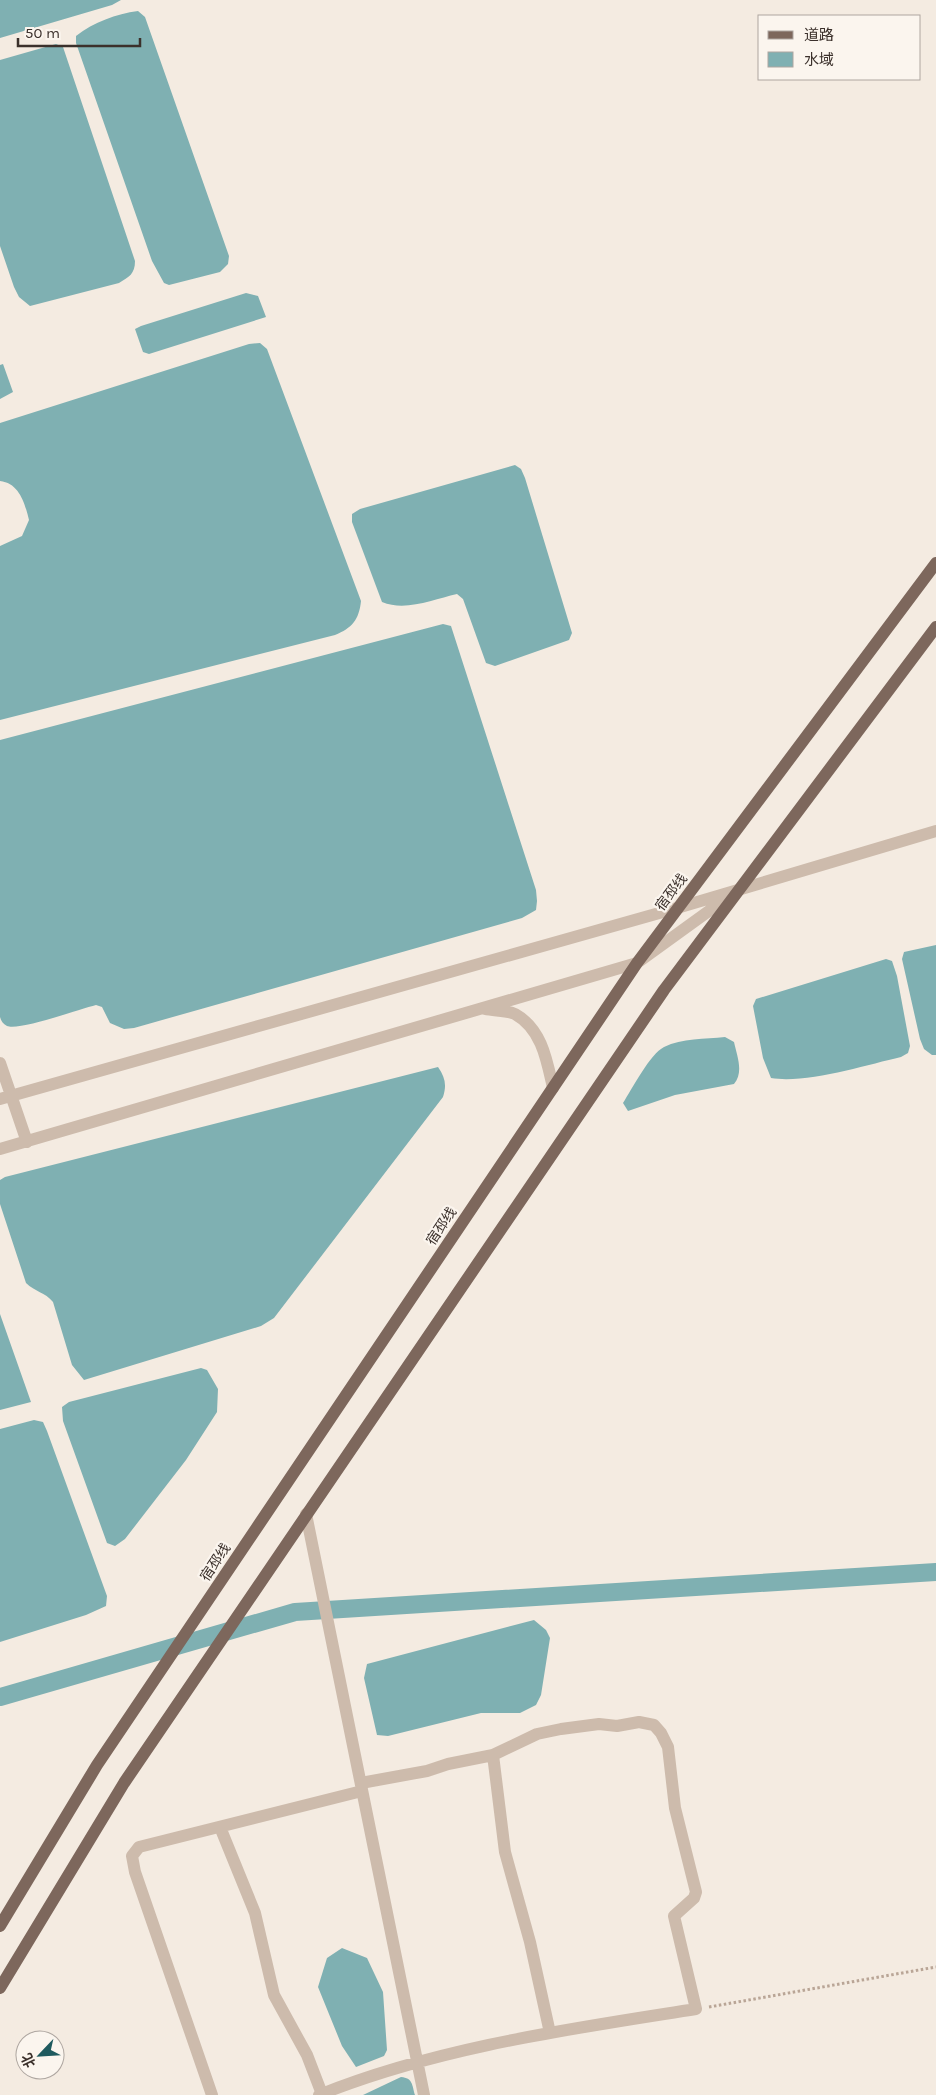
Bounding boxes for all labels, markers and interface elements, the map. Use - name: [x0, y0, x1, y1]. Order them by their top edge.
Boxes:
- scale bar: [18, 15, 140, 47]
- legend: [758, 15, 921, 80]
- text: 50 m: [25, 24, 60, 42]
- text: 道路: [804, 26, 834, 44]
- text: 水域: [804, 51, 834, 69]
- street label: 宿邳线: [652, 870, 691, 914]
- street label: 宿邳线: [423, 1204, 460, 1248]
- street label: 宿邳线: [197, 1540, 234, 1584]
- north arrow: [15, 2030, 65, 2080]
- text: 北: [18, 2050, 39, 2070]

